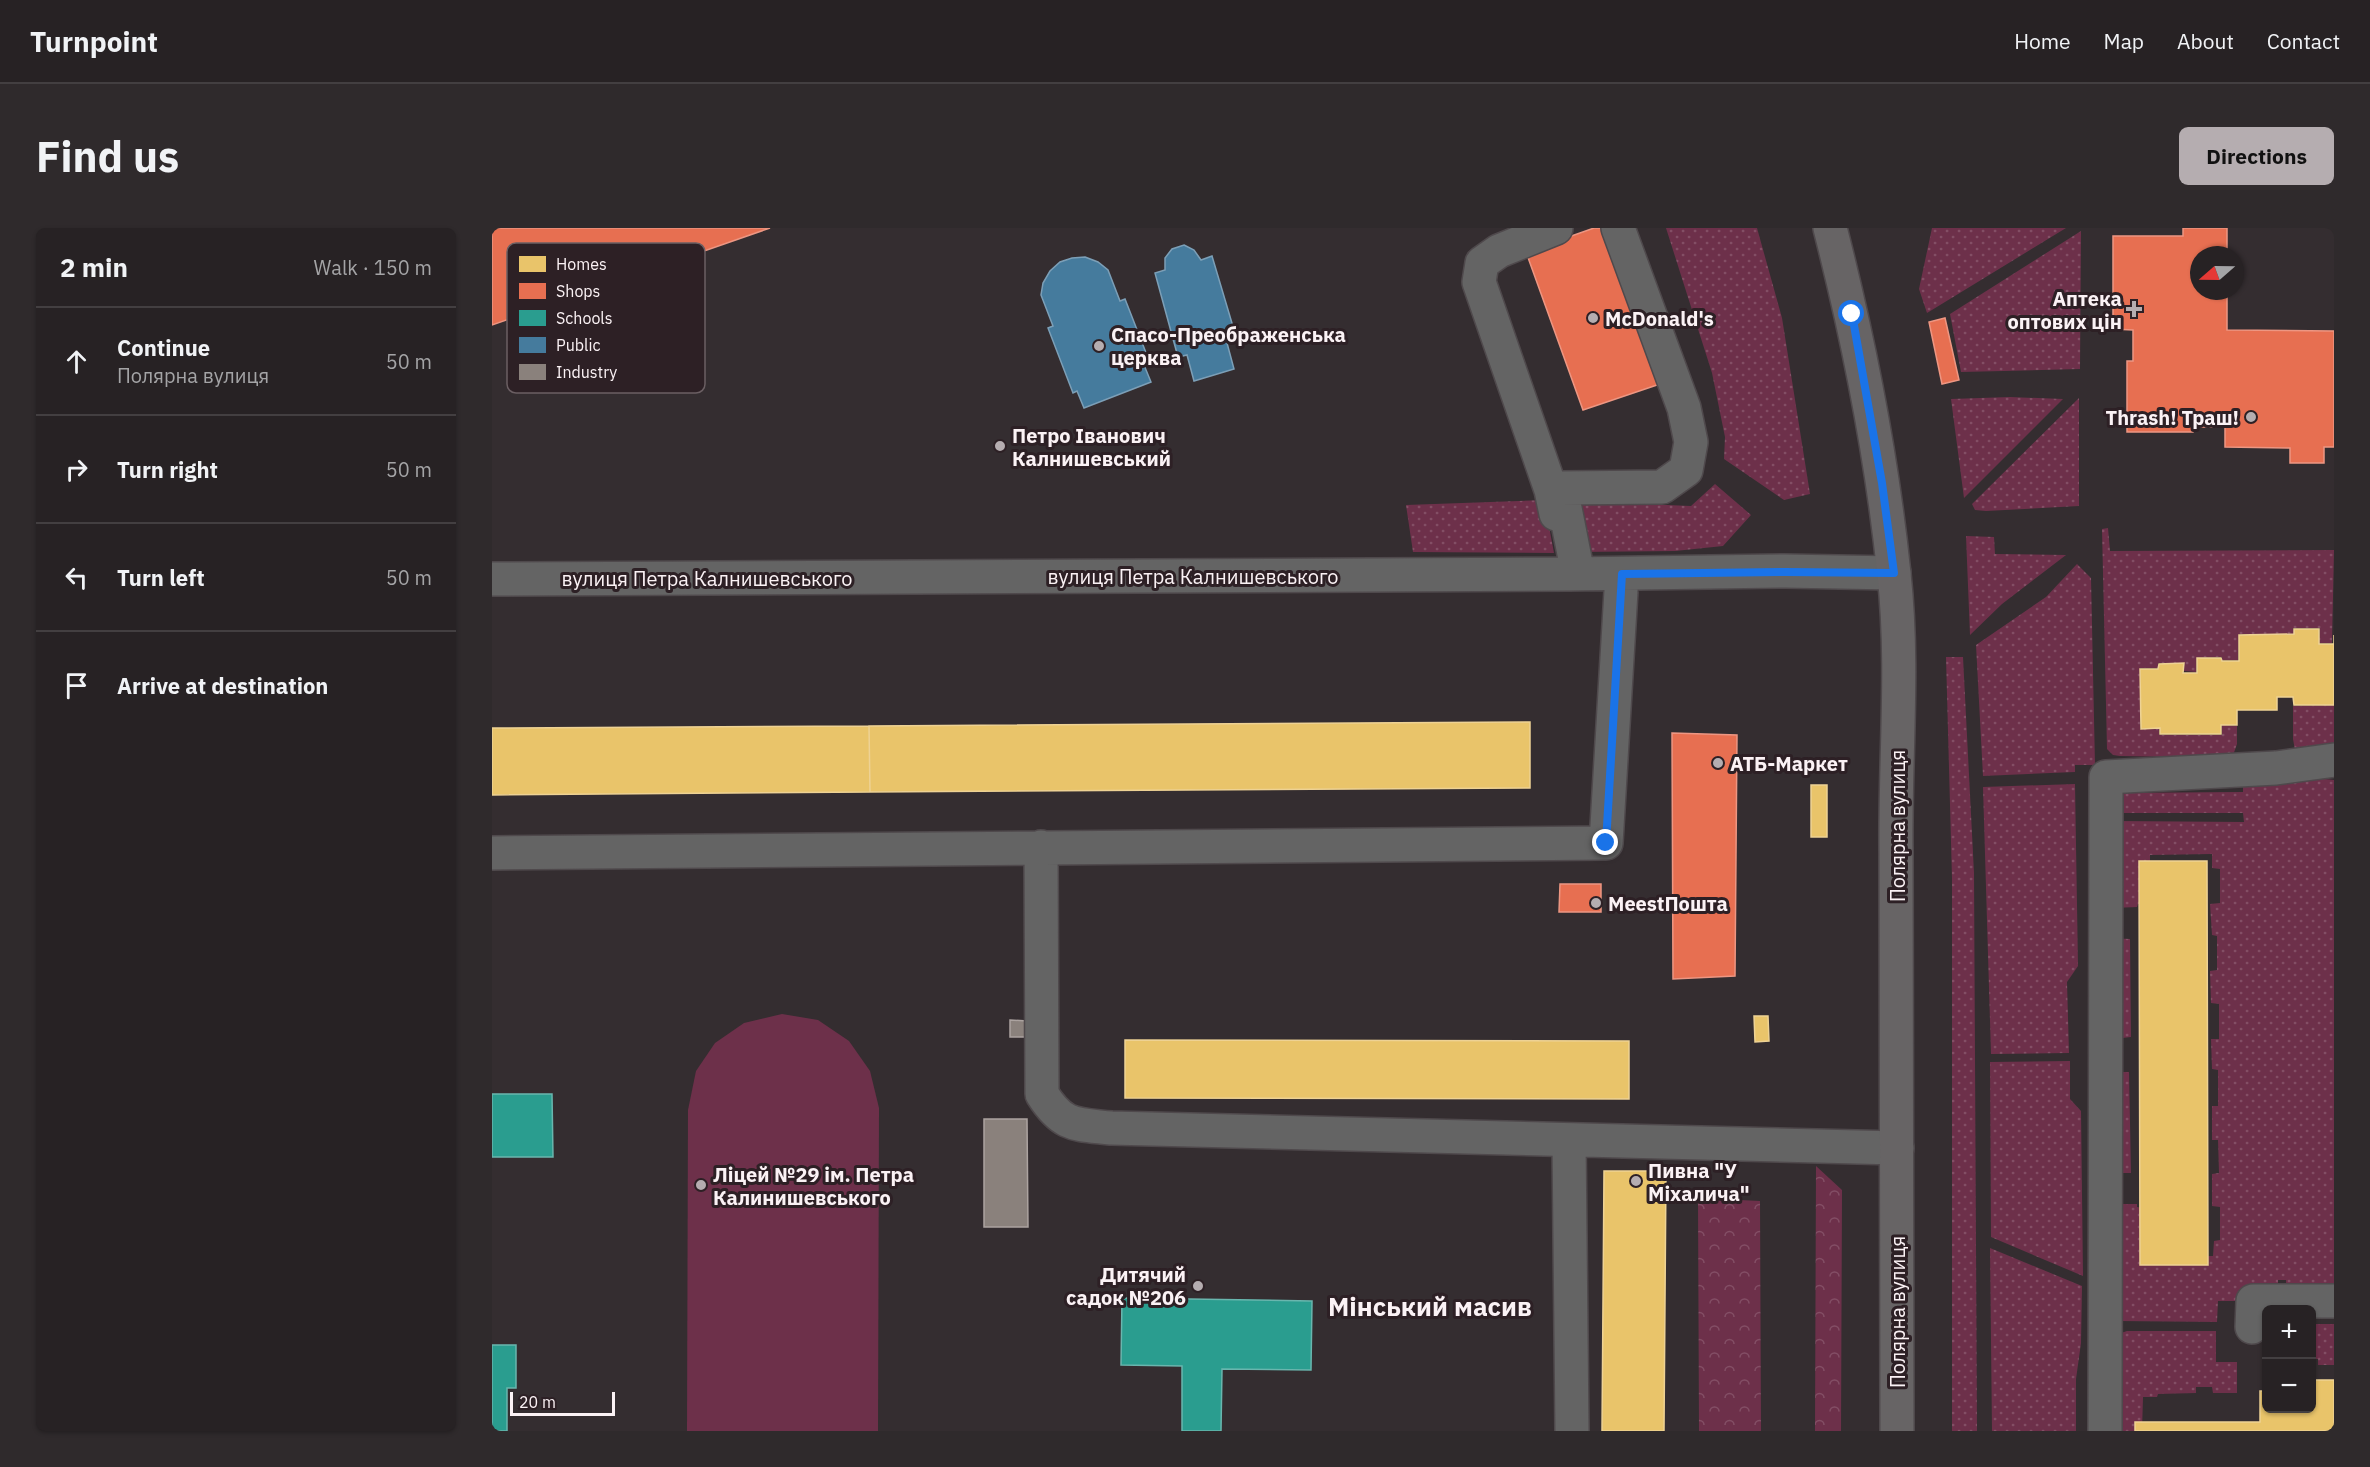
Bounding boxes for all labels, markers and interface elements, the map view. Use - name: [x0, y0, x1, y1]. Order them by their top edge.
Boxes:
- text: Turnpoint: [30, 23, 158, 60]
- text: Home: [2014, 27, 2071, 55]
- text: Map: [2104, 27, 2144, 55]
- text: About: [2177, 27, 2234, 55]
- text: Contact: [2267, 27, 2340, 55]
- button: Directions: [2179, 127, 2334, 185]
- text: Find us: [36, 129, 179, 184]
- legend: [507, 243, 705, 393]
- north arrow: [2190, 246, 2244, 300]
- text: 2 min: [60, 250, 128, 284]
- text: Walk · 150 m: [314, 254, 432, 281]
- text: Homes: [556, 254, 607, 274]
- text: Shops: [556, 281, 600, 301]
- place label: Аптека оптових цін: [2007, 285, 2122, 335]
- route start: [1838, 300, 1864, 326]
- marker: Аптека оптових цін: [2127, 302, 2141, 316]
- place label: McDonald's: [1605, 305, 1714, 332]
- text: Schools: [556, 308, 613, 328]
- marker: McDonald's: [1586, 311, 1600, 325]
- place label: Спасо-Преображенська церква: [1111, 321, 1346, 371]
- text: Continue: [117, 333, 210, 362]
- text: Public: [556, 335, 600, 355]
- marker: Спасо-Преображенська церква: [1092, 339, 1106, 353]
- icon: ahead: [60, 345, 93, 378]
- text: 50 m: [386, 348, 432, 375]
- text: Полярна вулиця: [117, 362, 269, 389]
- text: Industry: [556, 362, 617, 382]
- place label: Thrash! Траш!: [2106, 404, 2239, 431]
- marker: Thrash! Траш!: [2244, 410, 2258, 424]
- place label: Петро Іванович Калнишевський: [1012, 422, 1171, 472]
- marker: Петро Іванович Калнишевський: [993, 439, 1007, 453]
- icon: right: [60, 453, 93, 486]
- text: Turn right: [117, 455, 218, 484]
- text: 50 m: [386, 456, 432, 483]
- icon: left: [60, 561, 93, 594]
- text: Turn left: [117, 563, 205, 592]
- street label: вулиця Петра Калнишевського: [1048, 563, 1338, 590]
- text: 50 m: [386, 564, 432, 591]
- street label: вулиця Петра Калнишевського: [562, 565, 852, 592]
- icon: arrive: [60, 669, 93, 702]
- text: Arrive at destination: [117, 671, 328, 700]
- place label: АТБ-Маркет: [1730, 750, 1848, 777]
- street label: Полярна вулиця: [1884, 750, 1911, 902]
- marker: АТБ-Маркет: [1711, 756, 1725, 770]
- route end: [1592, 829, 1618, 855]
- place label: MeestПошта: [1608, 890, 1728, 917]
- marker: MeestПошта: [1589, 896, 1603, 910]
- place label: Пивна "У Міхалича": [1648, 1157, 1750, 1207]
- place label: Ліцей №29 ім. Петра Калинишевського: [713, 1161, 914, 1211]
- marker: Пивна "У Міхалича": [1629, 1174, 1643, 1188]
- marker: Ліцей №29 ім. Петра Калинишевського: [694, 1178, 708, 1192]
- street label: Полярна вулиця: [1884, 1236, 1911, 1388]
- place label: Дитячий садок №206: [1066, 1261, 1186, 1311]
- marker: Дитячий садок №206: [1191, 1279, 1205, 1293]
- district label: Мінський масив: [1328, 1289, 1532, 1323]
- map controls: [2262, 1305, 2316, 1413]
- button: +: [2262, 1305, 2316, 1359]
- button: −: [2262, 1359, 2316, 1413]
- scale bar: [510, 1389, 615, 1416]
- text: 20 m: [519, 1392, 556, 1412]

